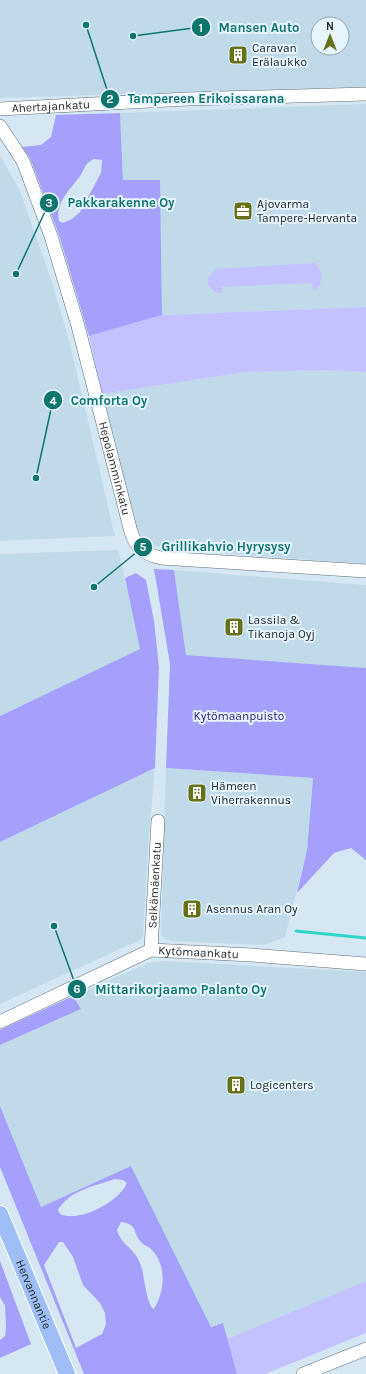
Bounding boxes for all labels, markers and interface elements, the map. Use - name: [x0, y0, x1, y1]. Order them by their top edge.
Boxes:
- callout: Mansen Auto: [191, 15, 308, 40]
- north arrow: [310, 16, 350, 56]
- text: Mansen Auto: [219, 20, 299, 35]
- text: N: [326, 20, 334, 33]
- text: 1: [199, 21, 203, 35]
- place label: Caravan Erälaukko: [252, 41, 307, 69]
- building icon: Caravan Erälaukko: [227, 44, 249, 66]
- callout: Tampereen Erikoissarana: [100, 86, 293, 111]
- text: Tampereen Erikoissarana: [128, 91, 284, 106]
- text: 2: [106, 92, 114, 106]
- street label: Ahertajankatu: [11, 97, 91, 115]
- callout: Pakkarakenne Oy: [39, 190, 183, 215]
- text: Pakkarakenne Oy: [67, 195, 175, 210]
- text: 3: [45, 196, 53, 210]
- place label: Ajovarma Tampere-Hervanta: [257, 197, 357, 225]
- office icon: Ajovarma Tampere-Hervanta: [232, 200, 254, 222]
- callout: Comforta Oy: [43, 388, 156, 413]
- text: Comforta Oy: [71, 393, 148, 408]
- text: 4: [49, 394, 57, 408]
- street label: Hepolamminkatu: [96, 420, 133, 517]
- callout: Grillikahvio Hyrysysy: [133, 534, 299, 559]
- text: Grillikahvio Hyrysysy: [161, 539, 291, 554]
- text: 5: [140, 540, 147, 554]
- place label: Lassila & Tikanoja Oyj: [248, 613, 315, 641]
- building icon: Lassila & Tikanoja Oyj: [223, 616, 245, 638]
- park label: Kytömaanpuisto: [194, 709, 284, 723]
- place label: Hämeen Viherrakennus: [211, 779, 291, 807]
- building icon: Hämeen Viherrakennus: [186, 782, 208, 804]
- street label: Selkämäenkatu: [145, 841, 164, 929]
- building icon: Asennus Aran Oy: [181, 898, 203, 920]
- place label: Asennus Aran Oy: [206, 902, 298, 916]
- street label: Kytömaankatu: [158, 943, 239, 961]
- callout: Mittarikorjaamo Palanto Oy: [67, 977, 275, 1002]
- text: 6: [73, 982, 81, 996]
- text: Mittarikorjaamo Palanto Oy: [95, 982, 267, 997]
- building icon: Logicenters: [225, 1074, 247, 1096]
- place label: Logicenters: [250, 1078, 313, 1092]
- street label: Hervannantie: [13, 1258, 54, 1331]

